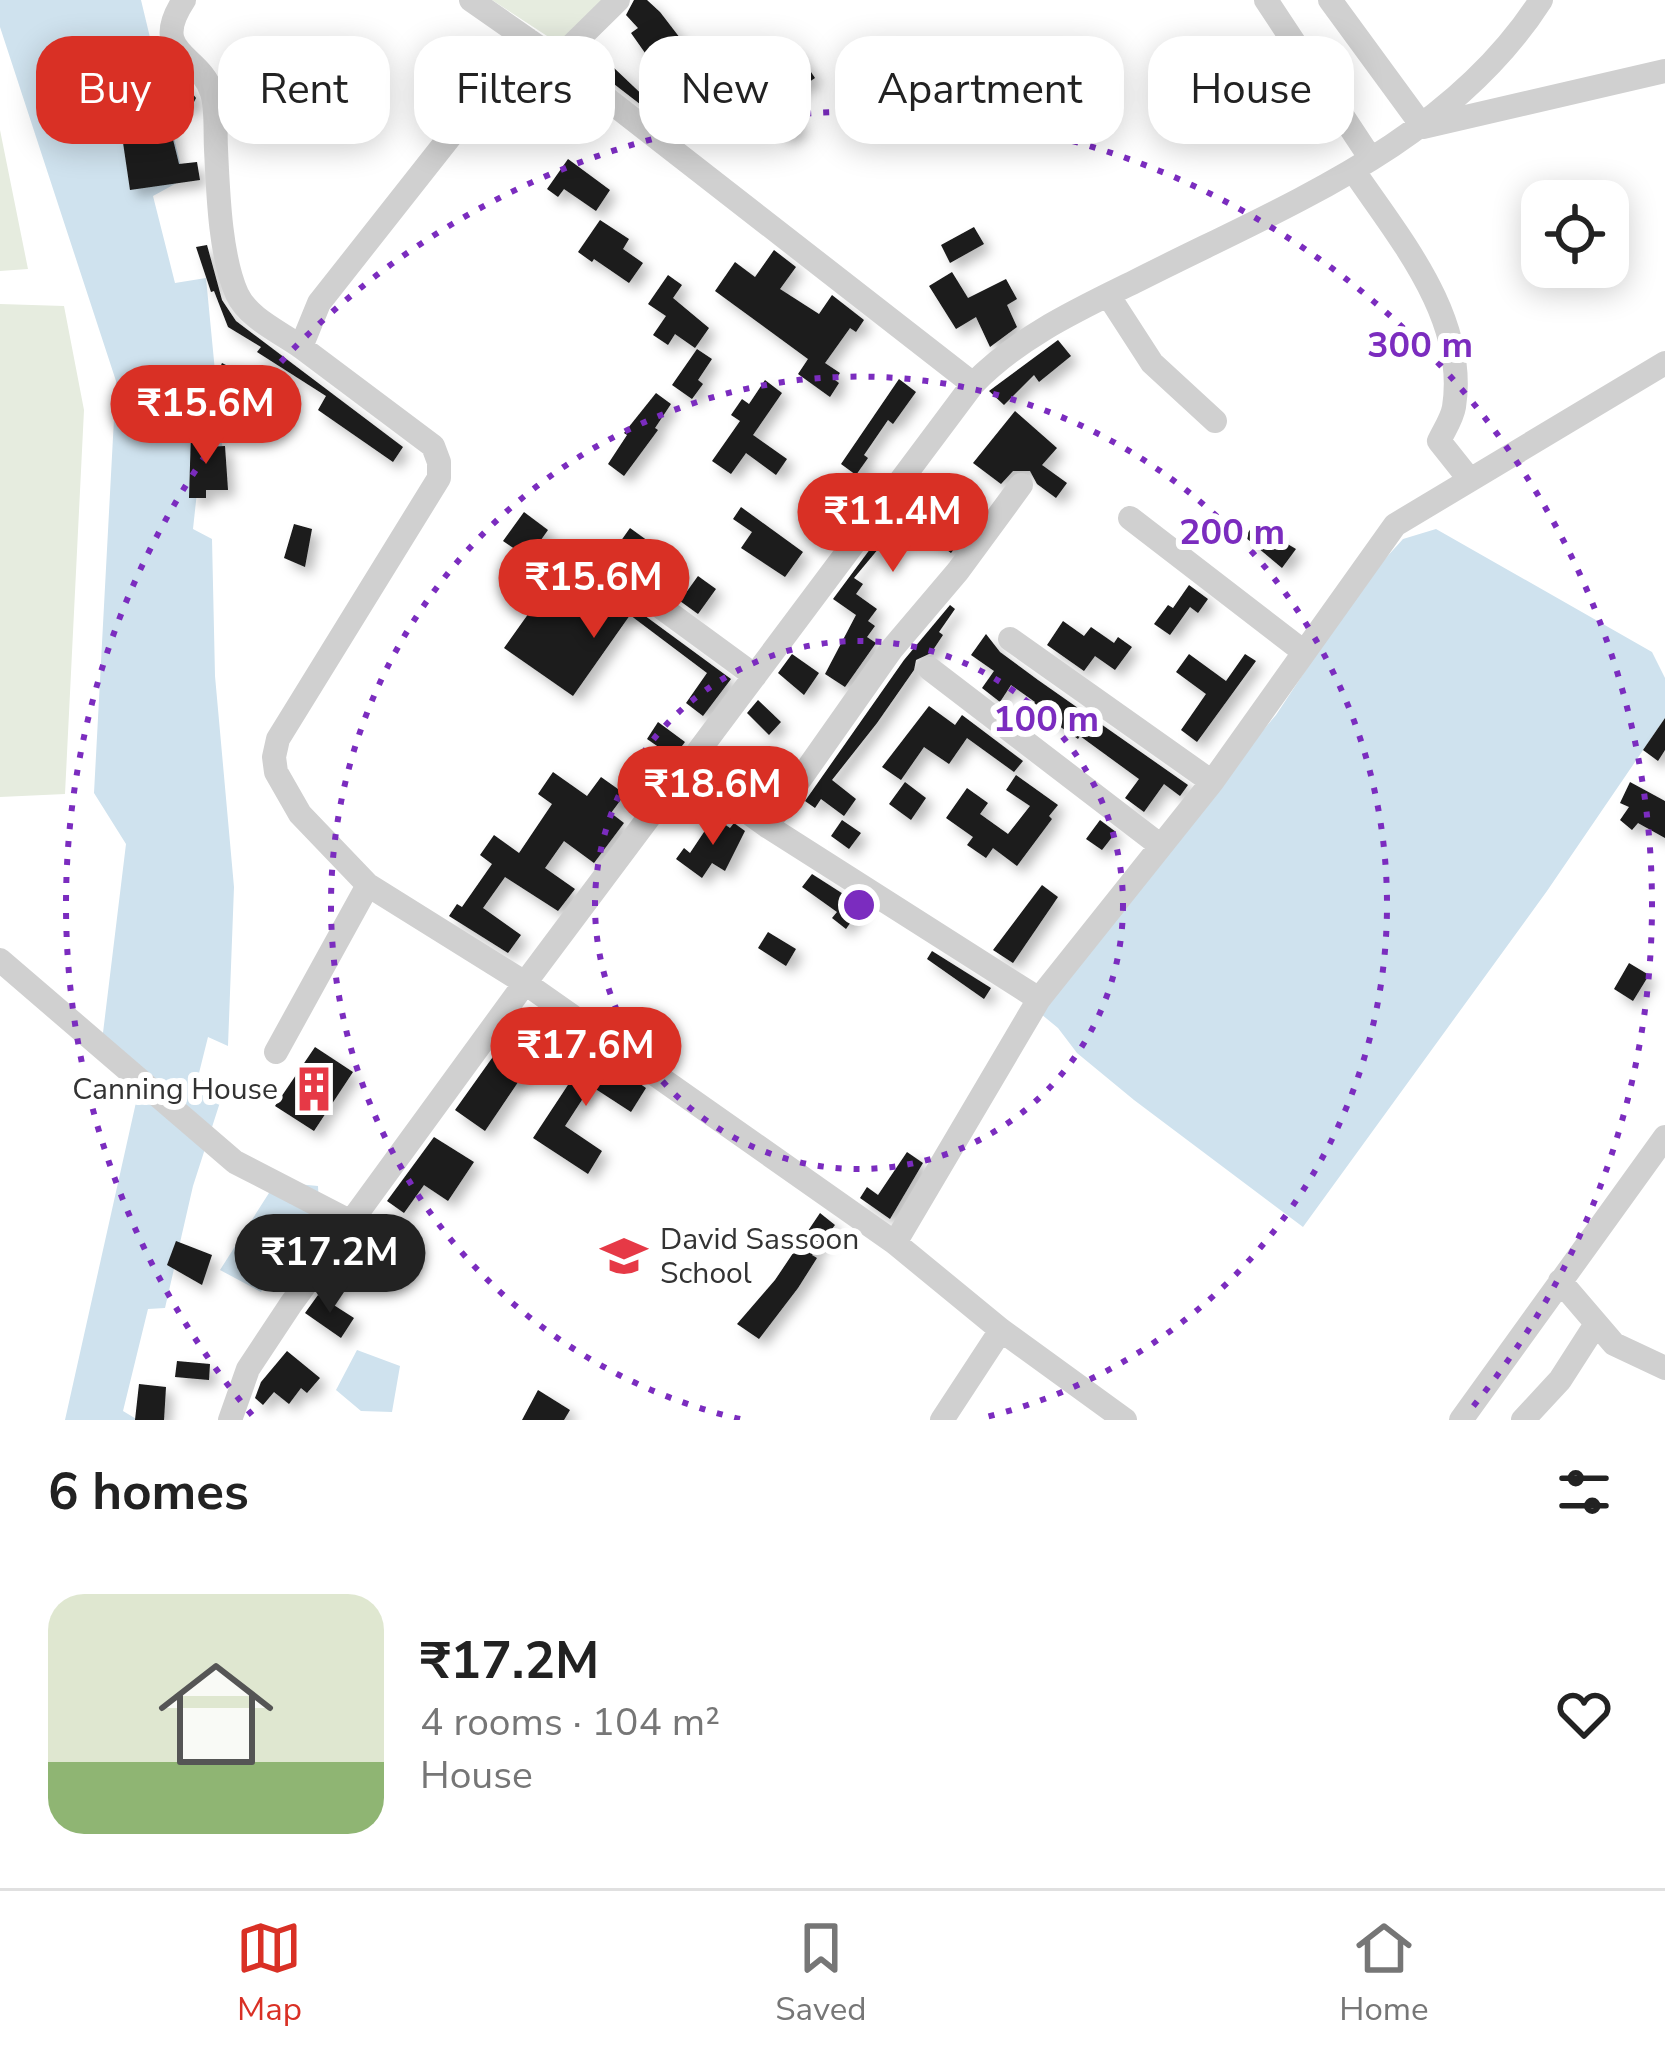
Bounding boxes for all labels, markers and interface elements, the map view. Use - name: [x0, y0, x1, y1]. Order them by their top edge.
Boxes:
- chip: Buy: [36, 36, 194, 144]
- chip: Rent: [218, 36, 390, 144]
- chip: Filters: [414, 36, 615, 144]
- chip: New: [639, 36, 811, 144]
- chip: Apartment: [835, 36, 1124, 144]
- chip: House: [1148, 36, 1354, 144]
- map controls: [1521, 180, 1629, 288]
- button: locate: [1521, 180, 1629, 288]
- text: 300 m: [1367, 321, 1473, 370]
- pin: ₹15.6M: [108, 365, 304, 467]
- text: ₹15.6M: [137, 377, 275, 430]
- pin: ₹11.4M: [795, 473, 991, 575]
- text: ₹11.4M: [824, 485, 962, 538]
- text: 200 m: [1179, 508, 1285, 557]
- pin: ₹15.6M: [496, 539, 692, 641]
- text: ₹15.6M: [525, 551, 663, 604]
- text: 100 m: [993, 695, 1099, 744]
- pin: ₹18.6M: [615, 746, 811, 848]
- text: ₹18.6M: [644, 758, 782, 811]
- centre of rings: [838, 884, 880, 926]
- pin: ₹17.6M: [488, 1007, 684, 1109]
- text: ₹17.6M: [517, 1019, 655, 1072]
- building icon: Canning House: [289, 1064, 339, 1114]
- place label: Canning House: [72, 1069, 278, 1110]
- pin: ₹17.2M: [232, 1214, 428, 1316]
- place label: David Sassoon School: [660, 1219, 859, 1294]
- text: ₹17.2M: [261, 1226, 399, 1279]
- school or university icon: David Sassoon School: [599, 1231, 649, 1281]
- text: 6 homes: [48, 1457, 249, 1527]
- icon: filters: [1551, 1459, 1617, 1525]
- text: ₹17.2M: [420, 1626, 599, 1696]
- icon: home: [144, 1642, 288, 1786]
- icon: heart: [1551, 1681, 1617, 1747]
- text: 4 rooms · 104 m²: [420, 1696, 720, 1749]
- text: House: [420, 1749, 533, 1802]
- tab: Map: [236, 1915, 302, 2032]
- tab: Saved: [775, 1915, 866, 2032]
- tab: Home: [1339, 1915, 1429, 2032]

